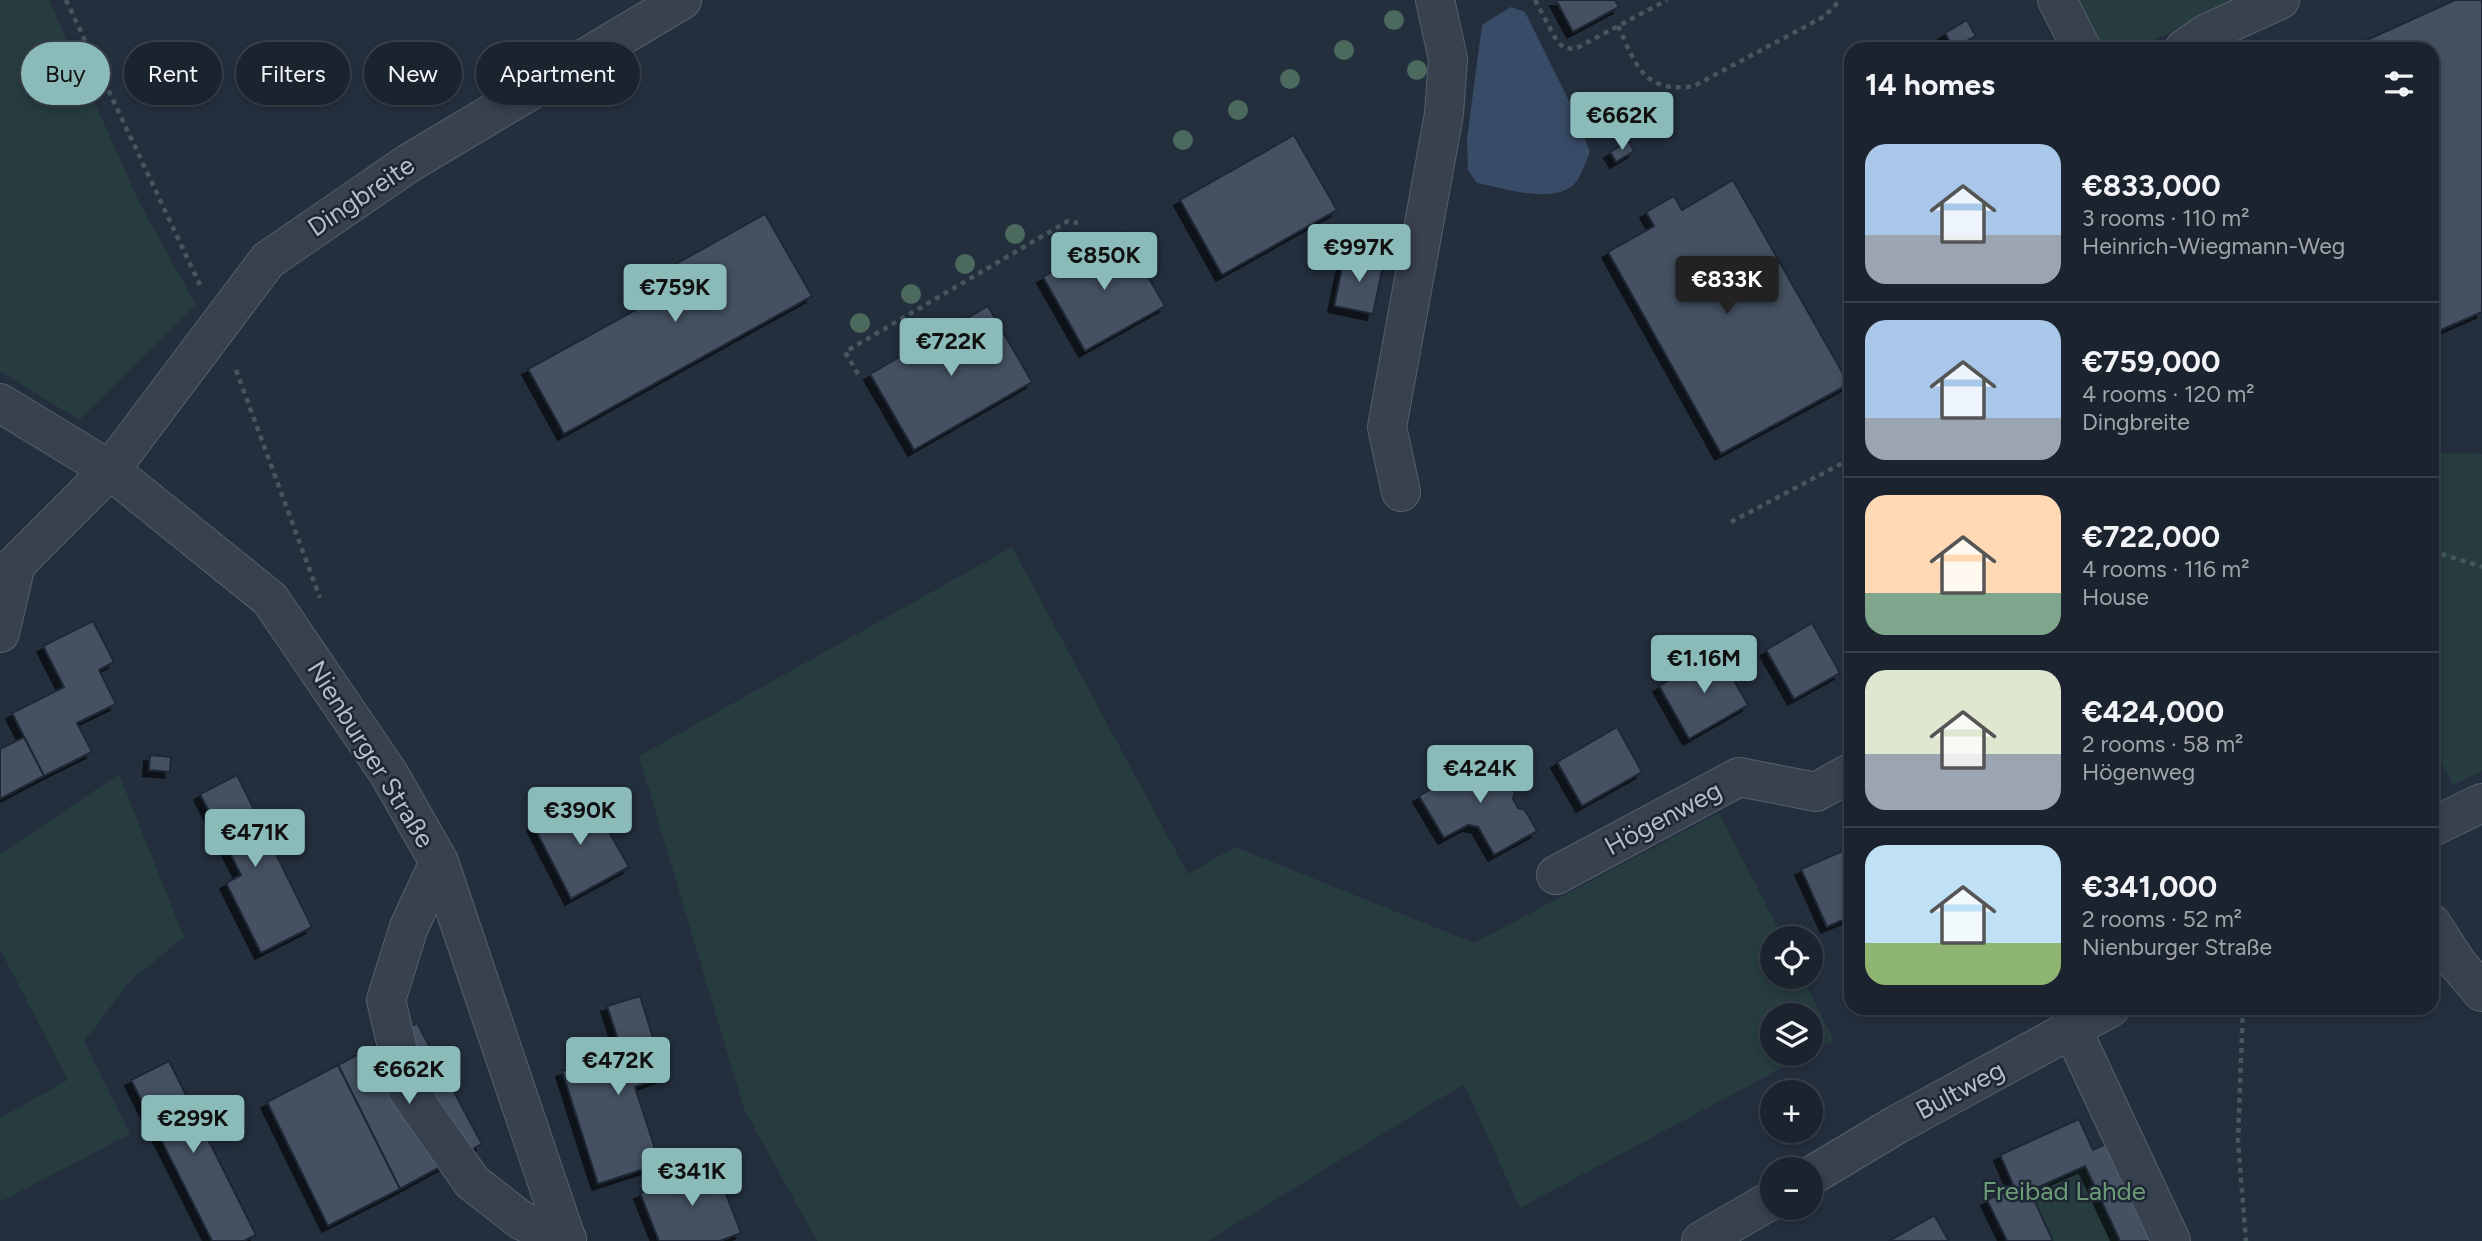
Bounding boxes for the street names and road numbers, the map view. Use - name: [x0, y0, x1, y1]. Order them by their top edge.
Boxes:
- street label: Dingbreite: [302, 149, 420, 243]
- street label: Nienburger Straße: [301, 654, 441, 854]
- street label: Högenweg: [1599, 774, 1727, 862]
- street label: Bultweg: [1910, 1053, 2010, 1127]

